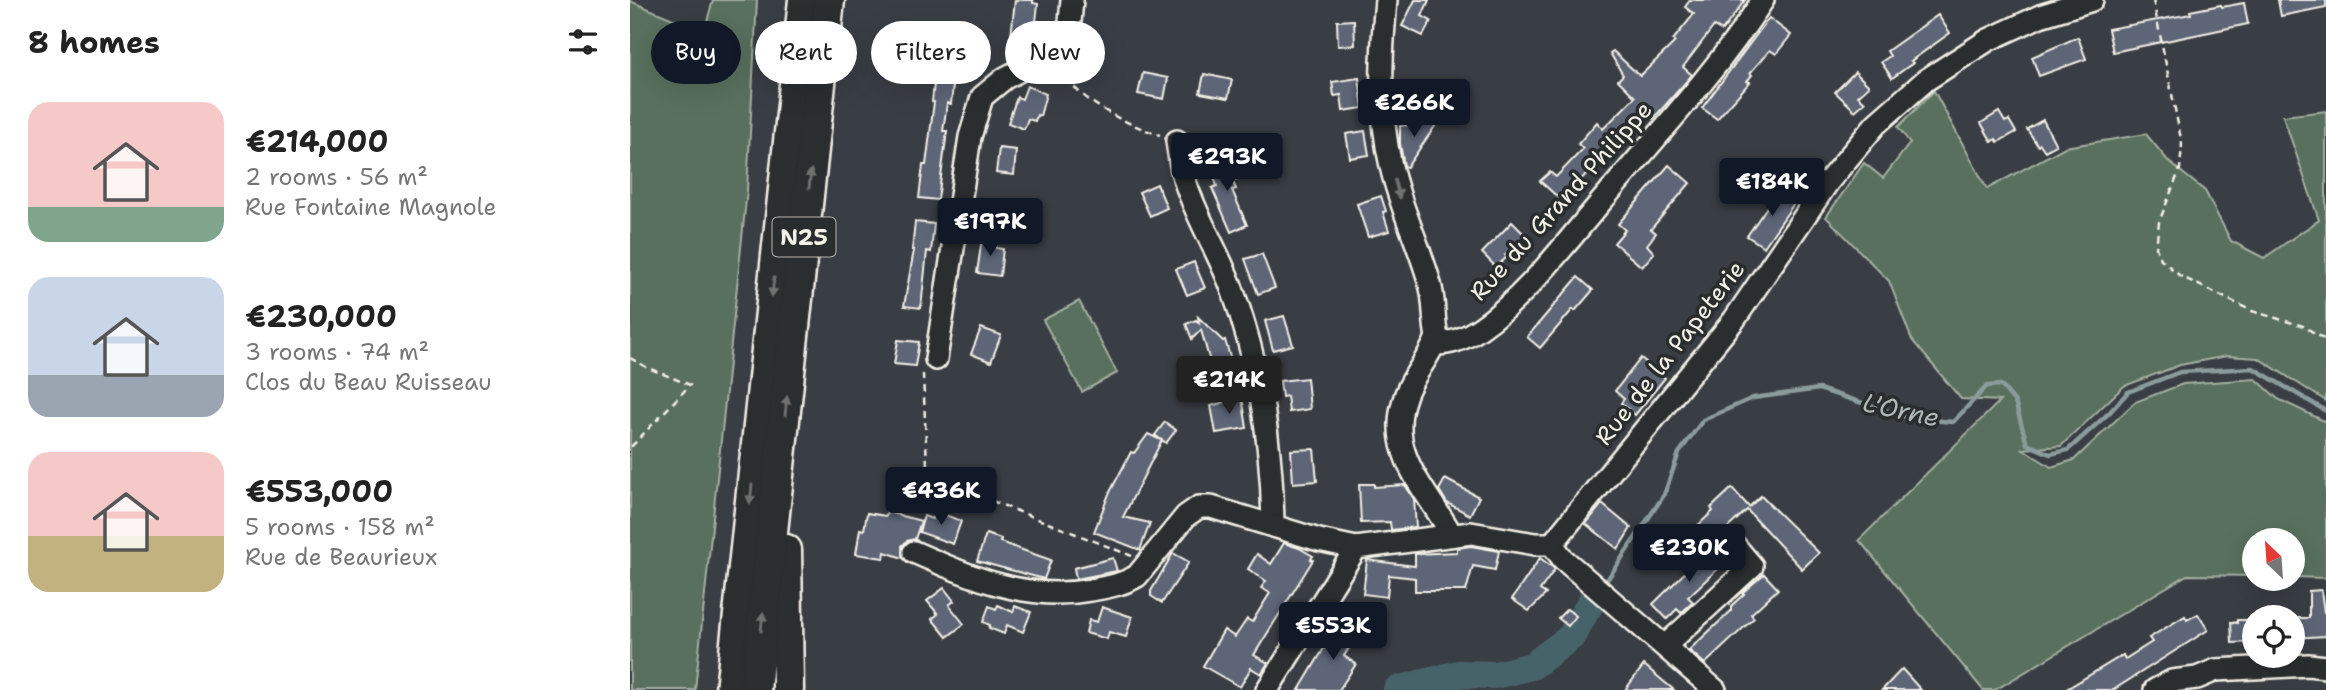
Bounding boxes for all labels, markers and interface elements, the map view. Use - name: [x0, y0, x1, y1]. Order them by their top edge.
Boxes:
- chip: Buy: [651, 21, 741, 84]
- chip: Rent: [755, 21, 857, 84]
- chip: Filters: [871, 21, 991, 84]
- chip: New: [1005, 21, 1105, 84]
- text: 8 homes: [28, 22, 160, 63]
- icon: filters: [564, 23, 602, 61]
- pin: €266K: [1365, 80, 1463, 139]
- text: €266K: [1374, 87, 1454, 117]
- street label: Rue du Grand Philippe: [1463, 94, 1659, 308]
- text: €214,000: [245, 121, 388, 162]
- icon: home: [84, 130, 168, 214]
- pin: €293K: [1178, 134, 1276, 193]
- text: €293K: [1188, 141, 1266, 171]
- pin: €184K: [1723, 158, 1821, 218]
- text: 2 rooms · 56 m²: [245, 162, 428, 192]
- text: €184K: [1735, 166, 1809, 196]
- one-way arrow: [805, 168, 816, 190]
- one-way arrow: [1393, 179, 1403, 200]
- text: Rue Fontaine Magnole: [245, 192, 497, 222]
- pin: €197K: [941, 198, 1039, 258]
- text: €197K: [954, 206, 1026, 236]
- road number: N25: [772, 218, 836, 256]
- street label: Rue de la Papeterie: [1588, 254, 1752, 452]
- one-way arrow: [767, 276, 778, 298]
- text: €230,000: [245, 296, 397, 337]
- icon: home: [84, 305, 168, 389]
- text: 3 rooms · 74 m²: [245, 337, 429, 367]
- pin: €214K: [1180, 356, 1278, 416]
- text: €214K: [1193, 364, 1265, 394]
- text: Clos du Beau Ruisseau: [245, 367, 492, 397]
- water label: L'Orne: [1859, 384, 1943, 435]
- one-way arrow: [781, 394, 792, 416]
- pin: €436K: [892, 468, 990, 527]
- text: €553,000: [245, 471, 393, 512]
- text: €436K: [902, 475, 980, 505]
- icon: home: [84, 480, 168, 564]
- one-way arrow: [746, 483, 757, 505]
- text: 5 rooms · 158 m²: [245, 512, 435, 542]
- pin: €230K: [1640, 524, 1738, 584]
- north arrow: [2242, 528, 2305, 592]
- map controls: [2242, 528, 2305, 668]
- text: €230K: [1649, 532, 1729, 562]
- text: Rue de Beaurieux: [245, 542, 437, 572]
- pin: €553K: [1284, 602, 1382, 662]
- button: locate: [2242, 605, 2305, 668]
- text: €553K: [1295, 610, 1371, 640]
- one-way arrow: [757, 611, 768, 633]

